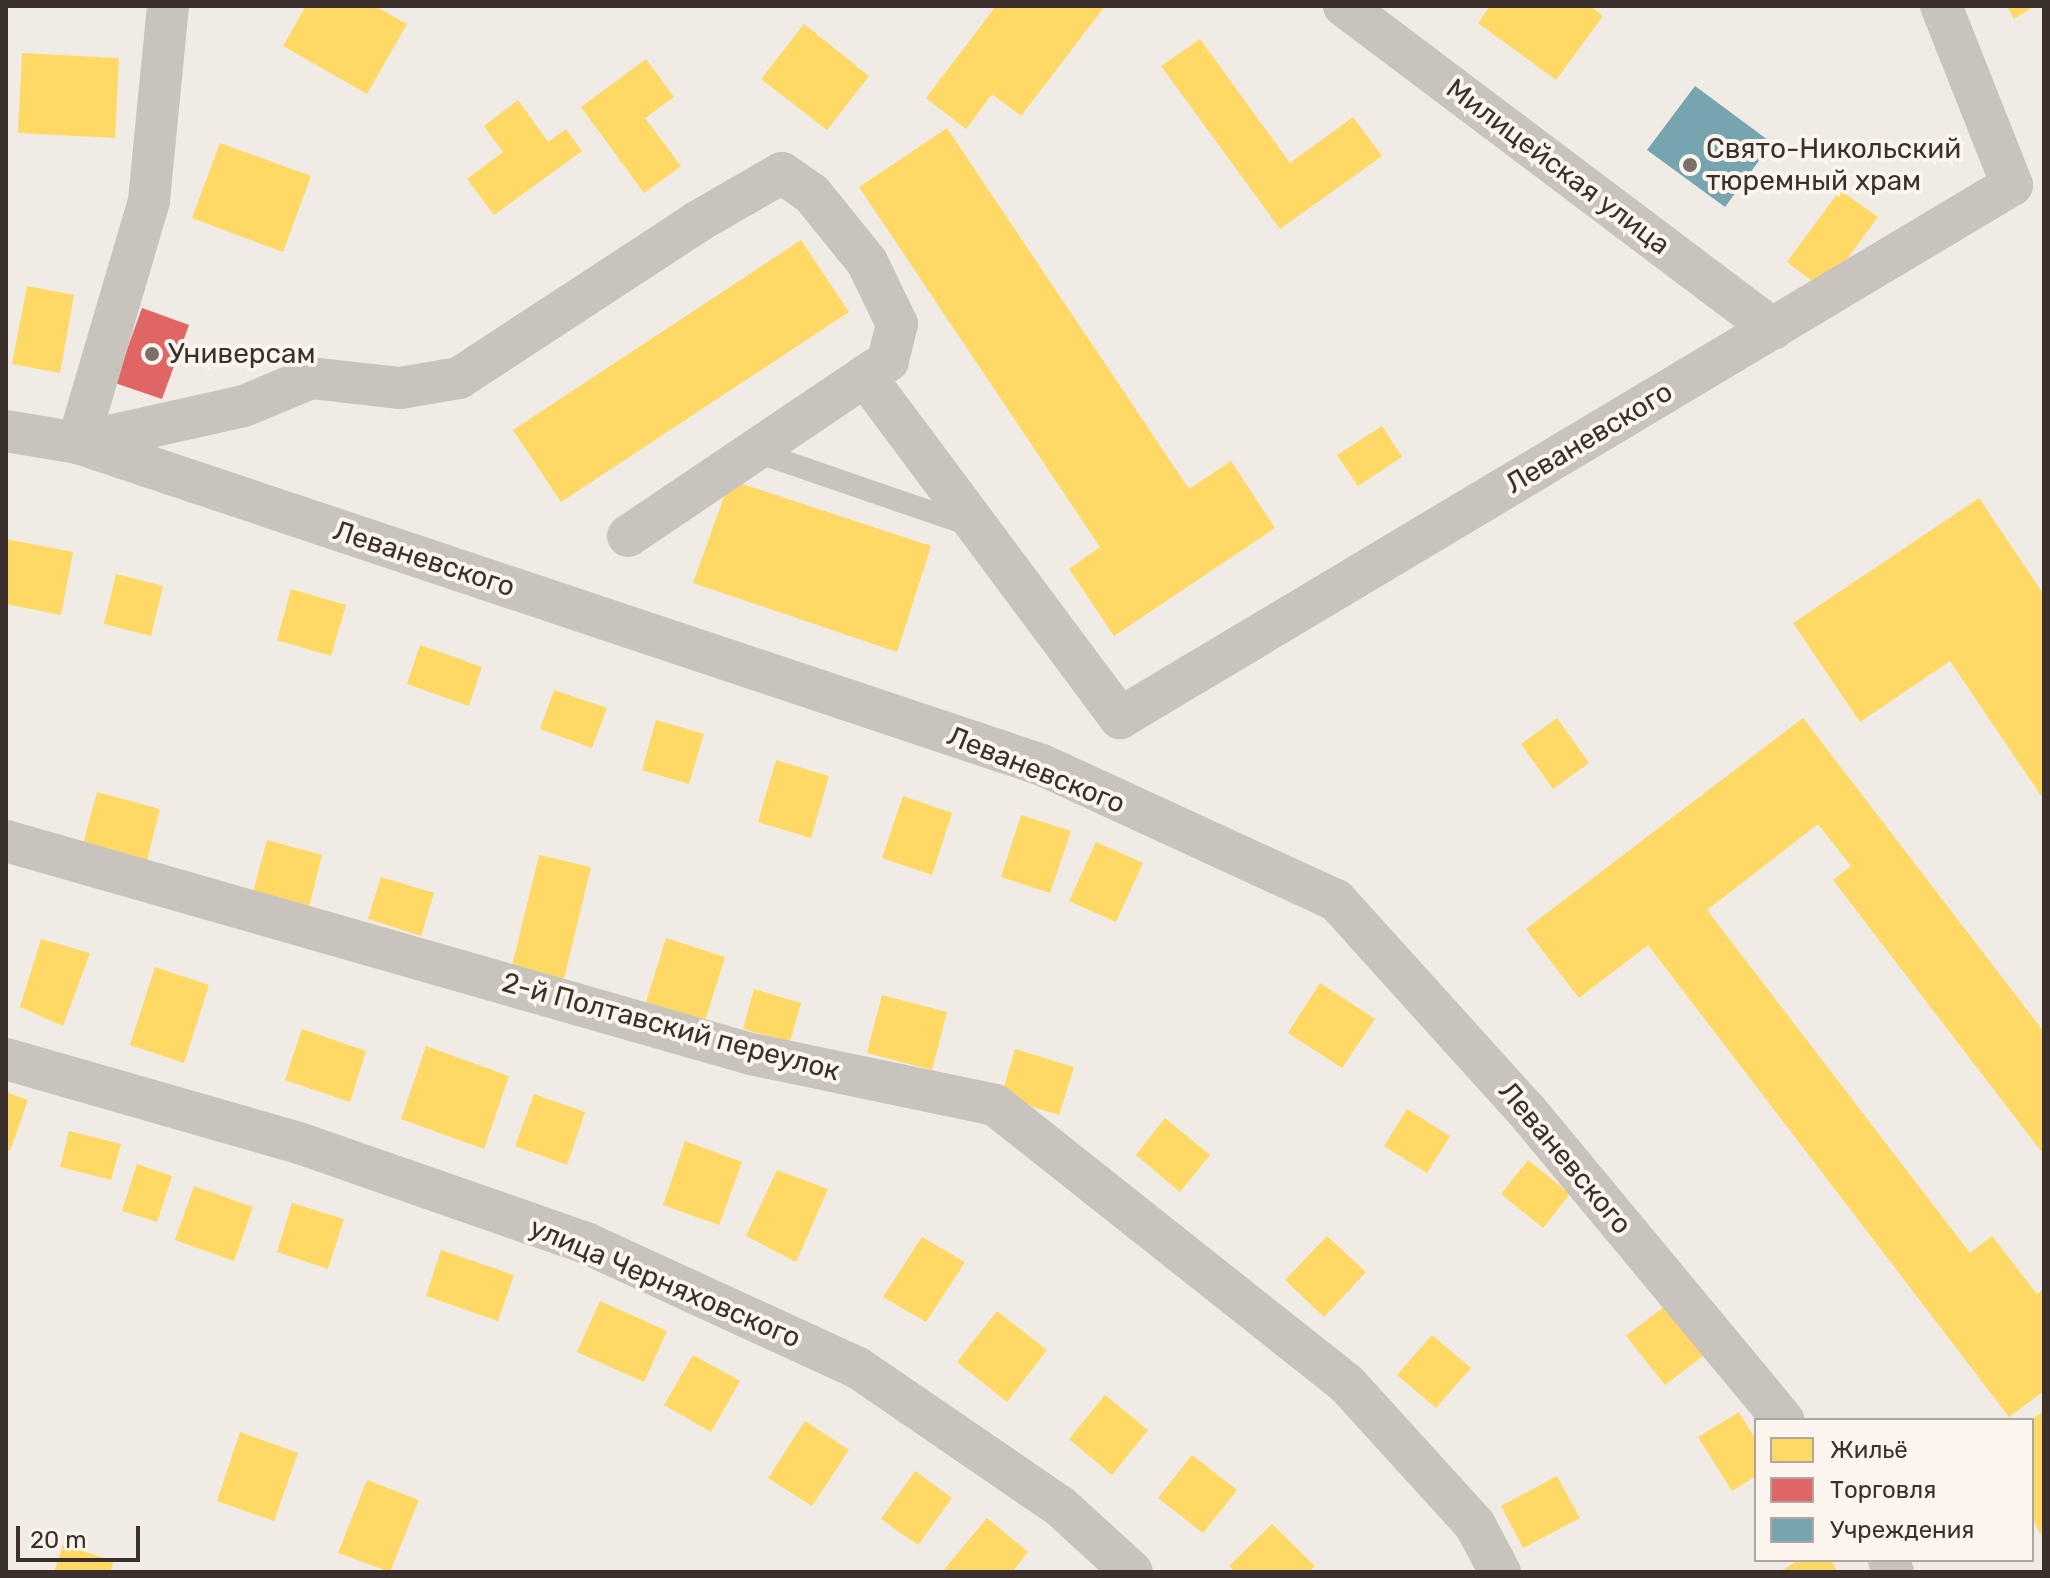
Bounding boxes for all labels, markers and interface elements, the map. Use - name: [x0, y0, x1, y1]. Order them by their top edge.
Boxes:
- street label: Милицейская улица: [1440, 72, 1676, 262]
- place label: Свято-Никольский тюремный храм: [1706, 132, 1961, 198]
- marker: Свято-Никольский тюремный храм: [1681, 156, 1699, 174]
- place label: Универсам: [168, 337, 316, 371]
- marker: Универсам: [143, 345, 161, 363]
- street label: Леваневского: [1499, 375, 1679, 501]
- street label: Леваневского: [329, 514, 519, 604]
- street label: Леваневского: [942, 719, 1130, 821]
- street label: 2-й Полтавский переулок: [499, 966, 843, 1088]
- street label: Леваневского: [1491, 1075, 1639, 1241]
- street label: улица Черняховского: [525, 1211, 805, 1355]
- legend: [1754, 1418, 2034, 1562]
- text: Жильё: [1830, 1436, 1908, 1464]
- text: Торговля: [1830, 1476, 1936, 1504]
- scale bar: [20, 1510, 144, 1560]
- text: Учреждения: [1830, 1516, 1974, 1544]
- text: 20 m: [30, 1526, 87, 1554]

